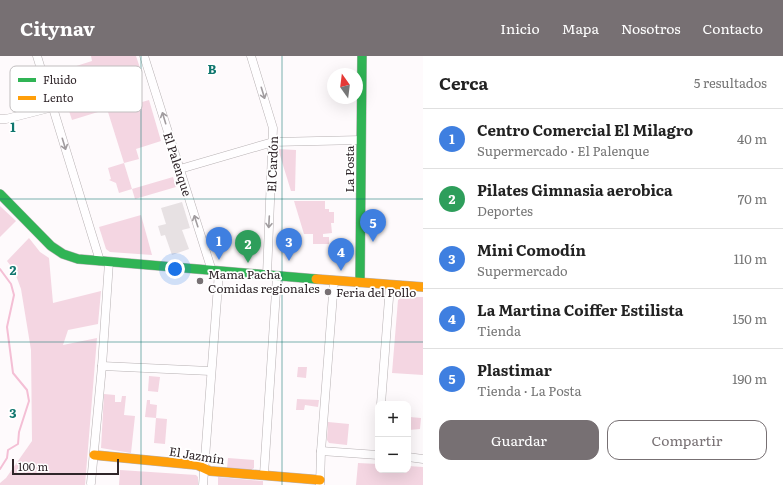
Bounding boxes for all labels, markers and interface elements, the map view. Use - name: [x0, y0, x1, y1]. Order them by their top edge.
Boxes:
- text: Citynav: [20, 14, 95, 42]
- text: Inicio: [500, 18, 540, 38]
- text: Mapa: [562, 18, 599, 38]
- text: Nosotros: [621, 18, 681, 38]
- text: Contacto: [703, 18, 763, 38]
- text: B: [208, 59, 217, 78]
- legend: [10, 66, 142, 112]
- north arrow: [327, 68, 363, 104]
- text: Cerca: [439, 70, 488, 95]
- text: Fluido: [43, 71, 77, 87]
- text: 5 resultados: [694, 73, 767, 92]
- one-way arrow: [260, 87, 267, 100]
- text: Lento: [43, 89, 73, 105]
- one-way arrow: [160, 112, 167, 125]
- text: 1: [10, 117, 16, 136]
- text: Centro Comercial El Milagro: [477, 118, 693, 141]
- text: 1: [449, 129, 455, 148]
- text: 40 m: [737, 129, 767, 148]
- street label: El Palenque: [159, 130, 197, 198]
- street label: El Cardón: [262, 136, 282, 192]
- one-way arrow: [61, 138, 68, 151]
- text: Supermercado · El Palenque: [477, 141, 649, 160]
- street label: La Posta: [340, 145, 358, 193]
- text: Pilates Gimnasia aerobica: [477, 178, 673, 201]
- text: 2: [449, 189, 455, 208]
- text: 70 m: [738, 189, 767, 208]
- text: Deportes: [477, 201, 533, 220]
- pin: 5: [360, 209, 386, 242]
- one-way arrow: [192, 215, 200, 227]
- one-way arrow: [266, 215, 273, 228]
- pin: 1: [206, 227, 232, 260]
- pin: 3: [276, 228, 302, 261]
- pin: 2: [235, 230, 261, 263]
- pin: 4: [328, 238, 354, 271]
- text: Mini Comodín: [477, 238, 586, 261]
- text: 3: [448, 249, 456, 268]
- text: 110 m: [734, 249, 767, 268]
- your location: [165, 259, 185, 279]
- text: 2: [10, 260, 17, 279]
- text: Supermercado: [477, 261, 568, 280]
- place label: Mama Pacha Comidas regionales: [208, 265, 320, 297]
- marker: Mama Pacha Comidas regionales: [195, 276, 205, 286]
- place label: Feria del Pollo: [336, 283, 416, 301]
- marker: Feria del Pollo: [323, 287, 333, 297]
- text: La Martina Coiffer Estilista: [477, 298, 683, 321]
- text: 4: [448, 309, 456, 328]
- text: 150 m: [732, 309, 767, 328]
- text: Tienda: [477, 321, 521, 340]
- text: Plastimar: [477, 358, 552, 381]
- text: 5: [448, 369, 456, 388]
- text: 190 m: [732, 369, 767, 388]
- text: Tienda · La Posta: [477, 381, 581, 400]
- map controls: [375, 401, 411, 473]
- button: +: [375, 401, 411, 437]
- text: 3: [9, 403, 17, 422]
- button: Guardar: [439, 420, 599, 460]
- button: Compartir: [607, 420, 767, 460]
- button: −: [375, 437, 411, 473]
- street label: El Jazmín: [168, 442, 226, 468]
- scale bar: [12, 457, 119, 476]
- text: 100 m: [18, 458, 48, 474]

